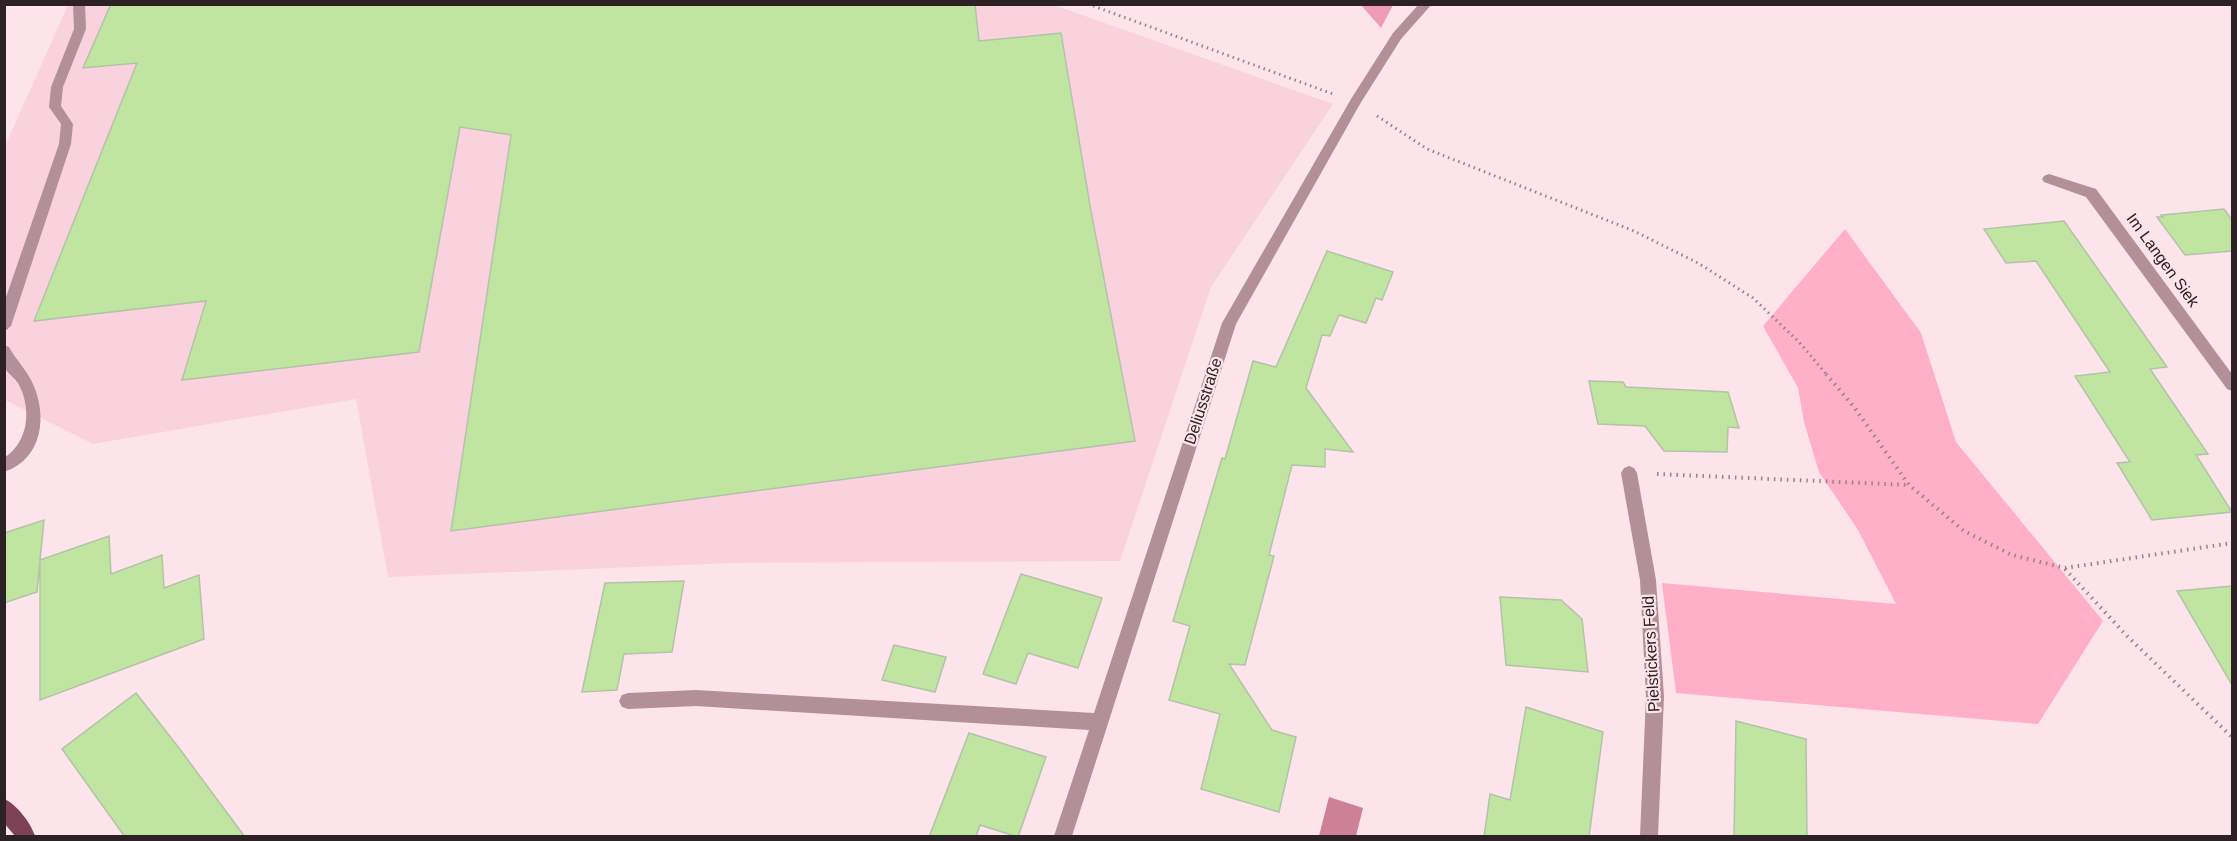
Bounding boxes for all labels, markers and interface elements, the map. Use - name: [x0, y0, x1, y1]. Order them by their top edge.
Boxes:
- street label: Im Langen Siek: [2123, 210, 2203, 311]
- street label: Deliusstraße: [1181, 356, 1225, 446]
- street label: Pielstickers Feld: [1639, 595, 1663, 713]

